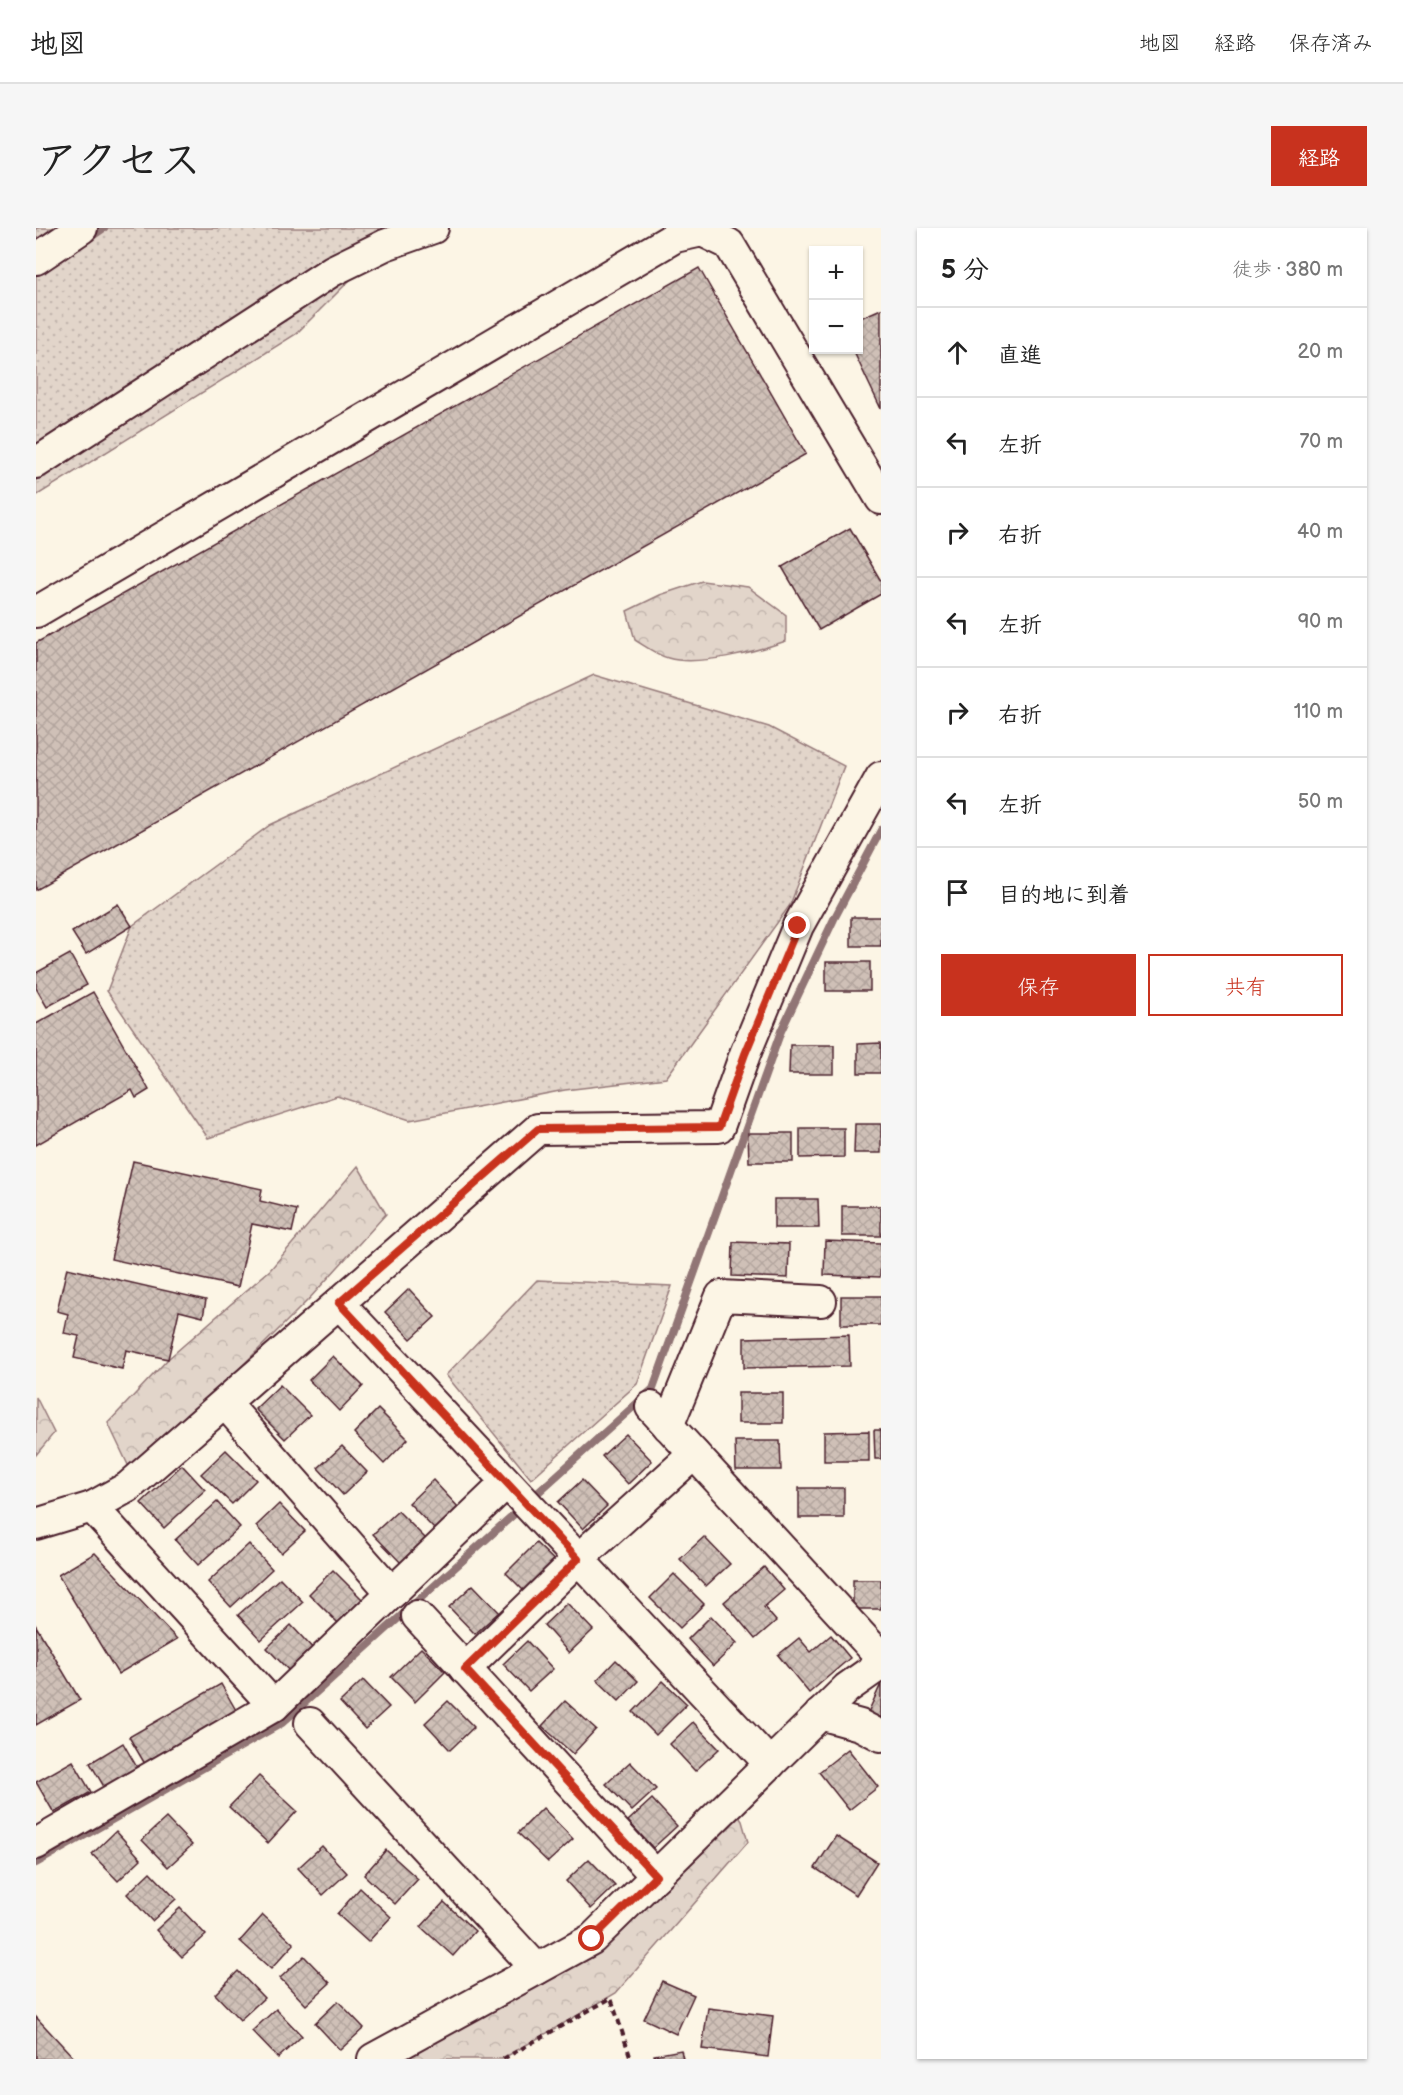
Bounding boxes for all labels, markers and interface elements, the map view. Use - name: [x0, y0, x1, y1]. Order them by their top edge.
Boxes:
- text: 地図: [30, 28, 86, 61]
- text: 地図: [1139, 31, 1181, 56]
- text: 経路: [1214, 31, 1256, 56]
- text: 保存済み: [1289, 31, 1373, 56]
- button: 経路: [1271, 126, 1367, 186]
- text: アクセス: [36, 136, 201, 187]
- map controls: [809, 246, 863, 354]
- button: +: [809, 246, 863, 300]
- text: 5 分: [941, 255, 989, 286]
- text: 徒歩 · 380 m: [1232, 258, 1343, 282]
- button: −: [809, 300, 863, 354]
- icon: ahead: [941, 336, 974, 369]
- text: 20 m: [1298, 340, 1343, 364]
- text: 直進: [998, 342, 1042, 369]
- icon: left: [941, 426, 974, 459]
- text: 70 m: [1299, 430, 1343, 454]
- text: 左折: [998, 432, 1042, 459]
- icon: right: [941, 516, 974, 549]
- text: 40 m: [1297, 520, 1343, 544]
- text: 右折: [998, 522, 1042, 549]
- icon: left: [941, 606, 974, 639]
- text: 90 m: [1298, 610, 1343, 634]
- text: 左折: [998, 612, 1042, 639]
- icon: right: [941, 696, 974, 729]
- text: 110 m: [1294, 700, 1343, 724]
- text: 右折: [998, 702, 1042, 729]
- icon: left: [941, 786, 974, 819]
- text: 50 m: [1298, 790, 1343, 814]
- text: 左折: [998, 792, 1042, 819]
- icon: arrive: [941, 876, 974, 909]
- text: 目的地に到着: [998, 882, 1130, 909]
- route end: [784, 912, 810, 938]
- button: 保存: [941, 954, 1136, 1016]
- button: 共有: [1148, 954, 1343, 1016]
- route start: [578, 1925, 604, 1951]

